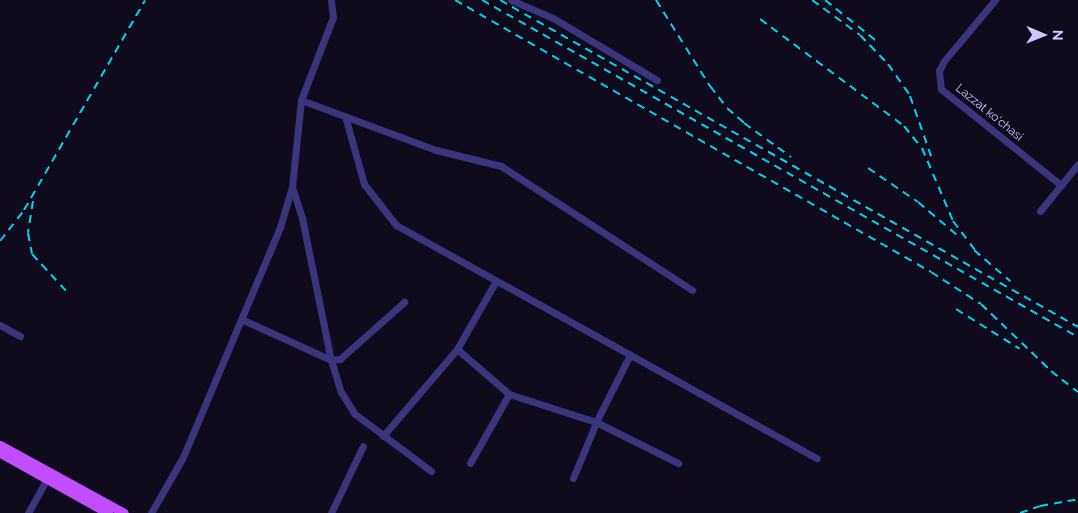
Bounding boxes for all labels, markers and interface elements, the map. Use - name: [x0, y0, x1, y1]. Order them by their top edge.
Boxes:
- north arrow: [1018, 10, 1068, 60]
- text: N: [1050, 30, 1066, 41]
- street label: Lazzat ko'chasi: [952, 81, 1026, 145]

